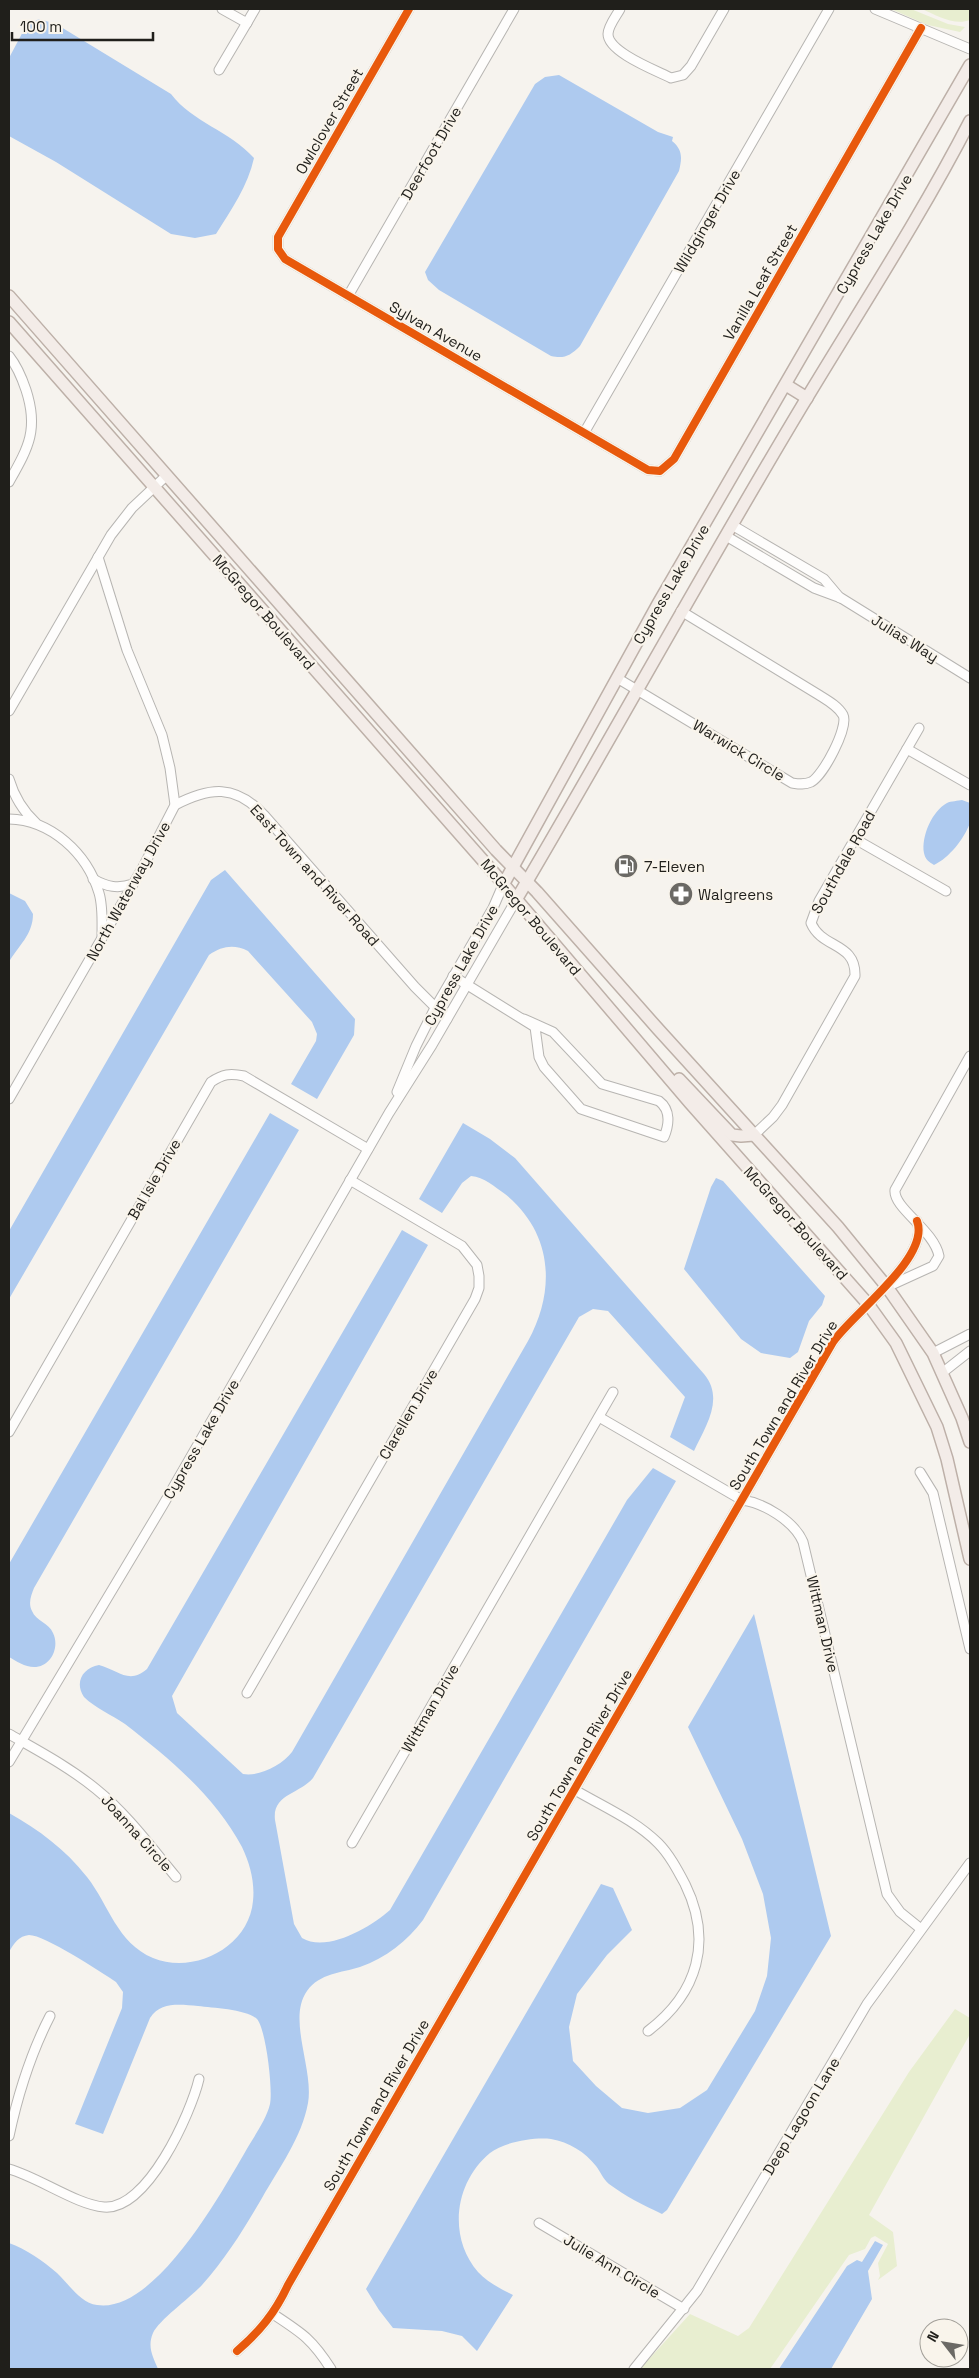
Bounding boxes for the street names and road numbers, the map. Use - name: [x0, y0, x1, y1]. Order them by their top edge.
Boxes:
- street label: Owlclover Street: [291, 64, 367, 177]
- street label: Deerfoot Drive: [397, 103, 465, 203]
- street label: Wildginger Drive: [670, 166, 744, 276]
- street label: Cypress Lake Drive: [832, 170, 916, 297]
- street label: Vanilla Leaf Street: [719, 220, 801, 344]
- street label: Sylvan Avenue: [386, 297, 486, 365]
- street label: Cypress Lake Drive: [629, 520, 713, 647]
- street label: McGregor Boulevard: [209, 550, 319, 674]
- street label: Julias Way: [868, 610, 942, 666]
- street label: Warwick Circle: [690, 715, 789, 785]
- street label: East Town and River Road: [246, 800, 384, 950]
- street label: Southdale Road: [807, 807, 879, 917]
- street label: North Waterway Drive: [82, 818, 174, 964]
- street label: McGregor Boulevard: [477, 855, 585, 979]
- street label: Cypress Lake Drive: [420, 901, 502, 1029]
- street label: Bal Isle Drive: [123, 1135, 185, 1223]
- street label: McGregor Boulevard: [740, 1162, 852, 1284]
- street label: South Town and River Drive: [725, 1316, 841, 1494]
- street label: Clarellen Drive: [374, 1365, 442, 1463]
- street label: Cypress Lake Drive: [159, 1375, 243, 1502]
- street label: Wittman Drive: [803, 1574, 843, 1675]
- street label: Wittman Drive: [397, 1660, 463, 1756]
- street label: South Town and River Drive: [522, 1666, 636, 1844]
- street label: Joanna Circle: [97, 1790, 177, 1876]
- street label: South Town and River Drive: [319, 2016, 433, 2194]
- street label: Deep Lagoon Lane: [758, 2054, 844, 2178]
- street label: Julie Ann Circle: [560, 2230, 664, 2302]

